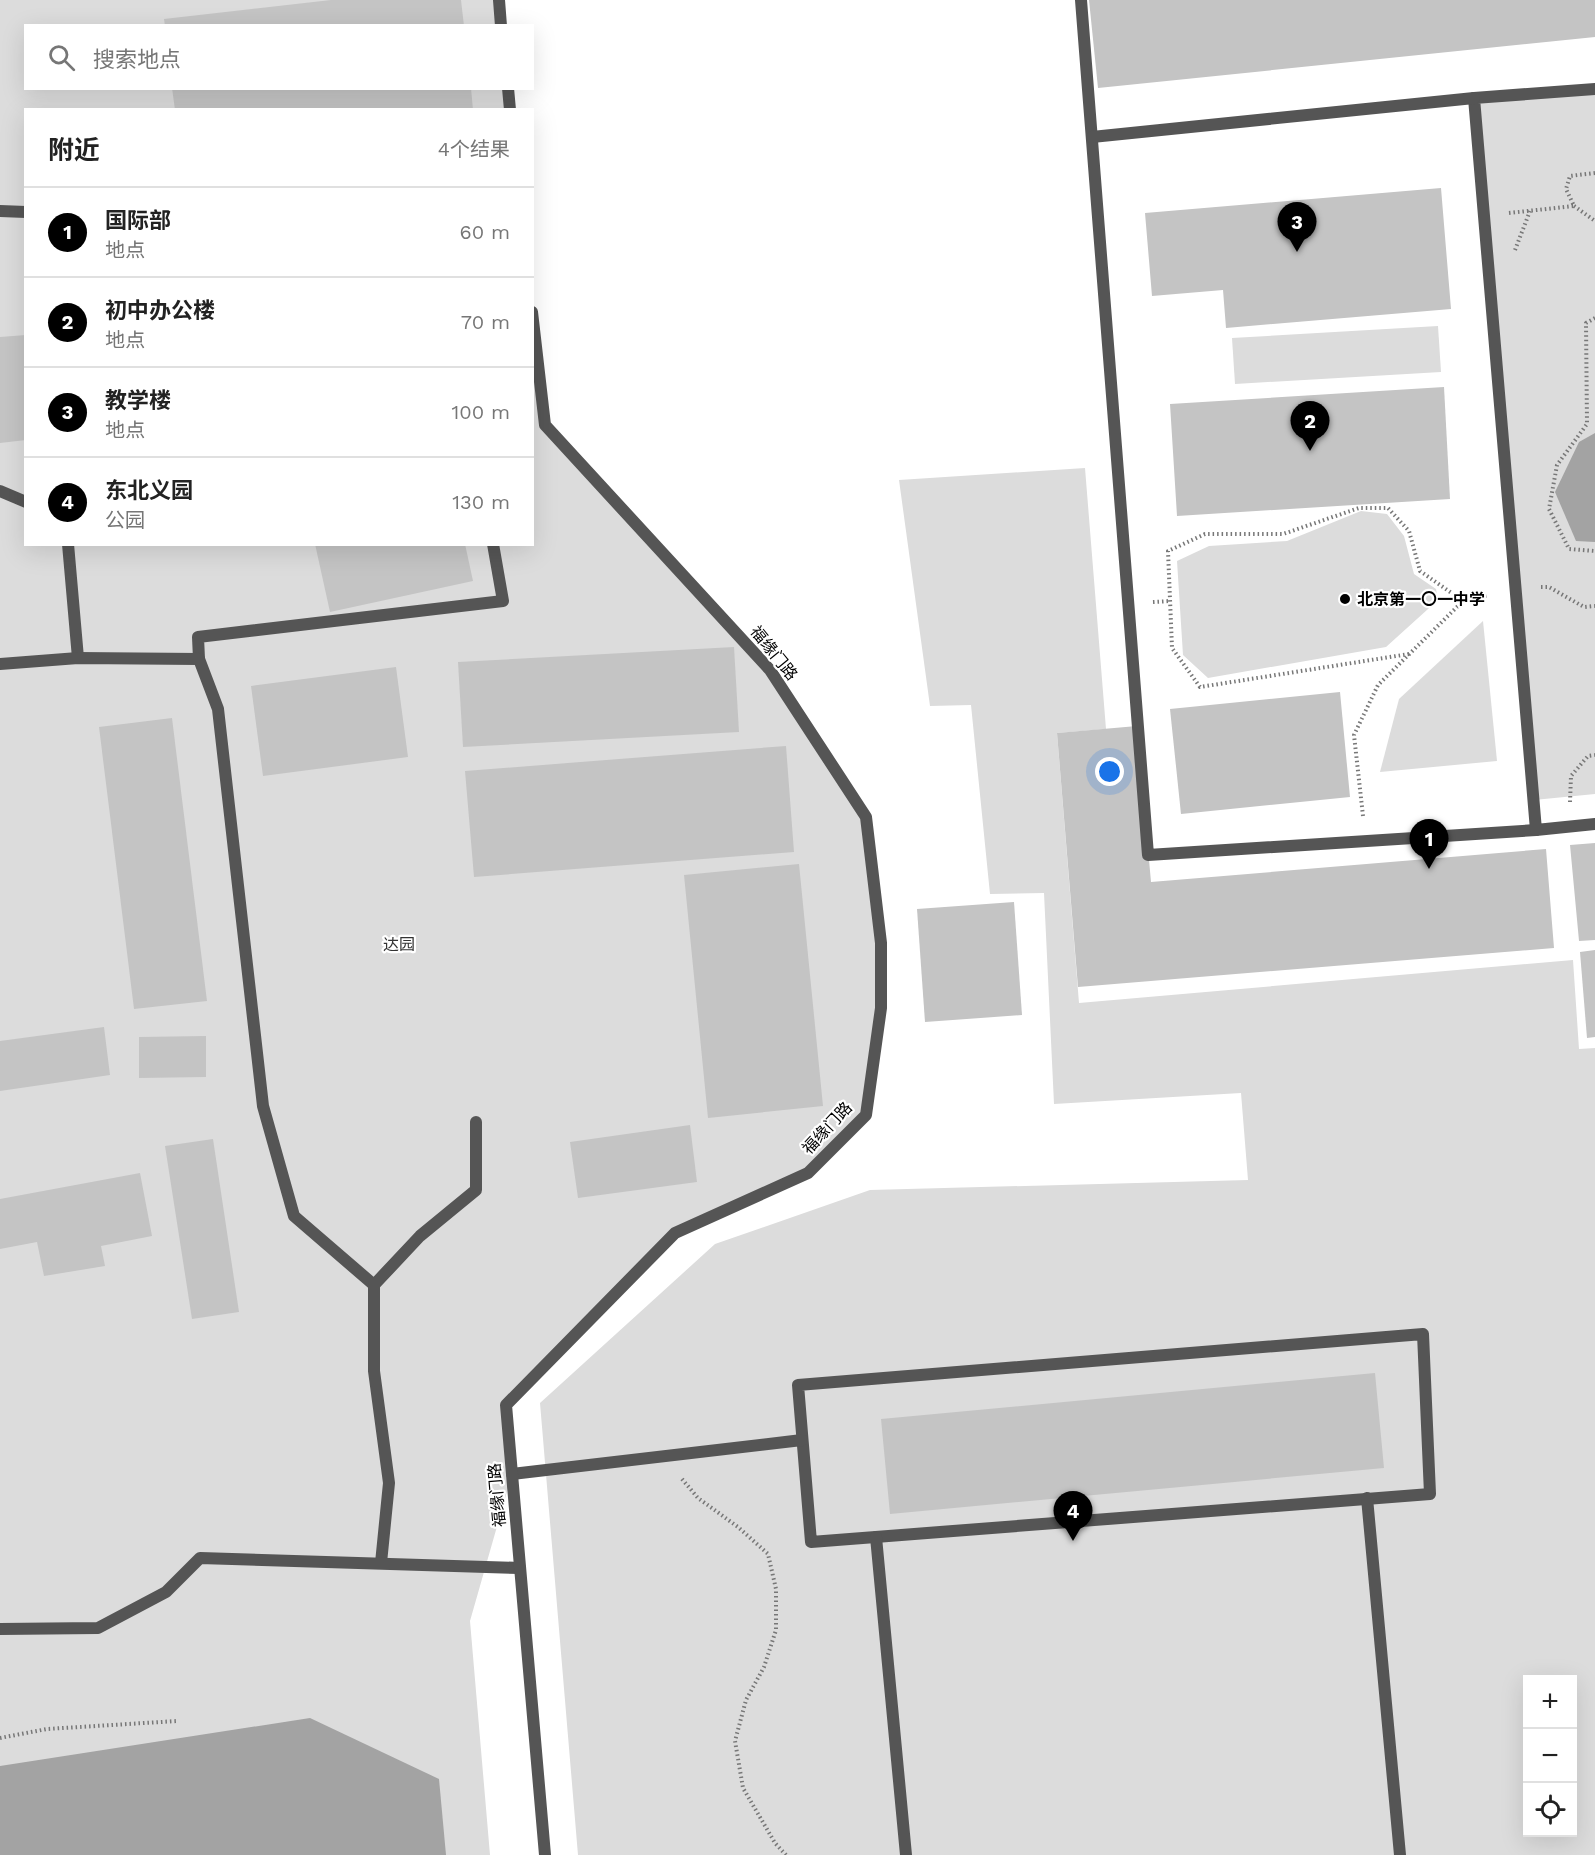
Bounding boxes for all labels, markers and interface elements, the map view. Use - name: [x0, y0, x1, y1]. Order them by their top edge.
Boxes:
- search box: [24, 24, 534, 90]
- icon: search: [45, 41, 78, 74]
- text: 搜索地点: [93, 47, 181, 72]
- text: 附近: [48, 135, 100, 165]
- text: 4个结果: [438, 137, 510, 161]
- pin: 3: [1278, 202, 1316, 252]
- text: 国际部: [105, 208, 171, 233]
- text: 1: [63, 220, 72, 244]
- text: 60 m: [460, 220, 510, 244]
- text: 地点: [105, 238, 145, 262]
- text: 初中办公楼: [105, 298, 215, 323]
- text: 2: [62, 310, 73, 334]
- text: 70 m: [461, 310, 510, 334]
- text: 地点: [105, 328, 145, 352]
- text: 教学楼: [105, 388, 171, 413]
- text: 3: [62, 400, 73, 424]
- text: 100 m: [451, 400, 510, 424]
- pin: 2: [1290, 402, 1330, 451]
- text: 地点: [105, 418, 145, 442]
- text: 东北义园: [105, 478, 193, 503]
- text: 4: [61, 490, 74, 514]
- text: 130 m: [452, 490, 510, 514]
- text: 公园: [105, 508, 145, 532]
- place label: 北京第一〇一中学: [1357, 590, 1485, 609]
- marker: 北京第一〇一中学: [1338, 592, 1352, 606]
- street label: 福缘门路: [746, 622, 802, 684]
- your location: [1095, 757, 1124, 786]
- pin: 1: [1410, 820, 1448, 869]
- park label: 达园: [383, 935, 415, 954]
- street label: 福缘门路: [798, 1098, 856, 1158]
- street label: 福缘门路: [485, 1462, 509, 1528]
- pin: 4: [1054, 1492, 1092, 1541]
- map controls: [1523, 1675, 1577, 1837]
- button: +: [1523, 1675, 1577, 1729]
- button: −: [1523, 1729, 1577, 1783]
- button: locate: [1523, 1783, 1577, 1837]

